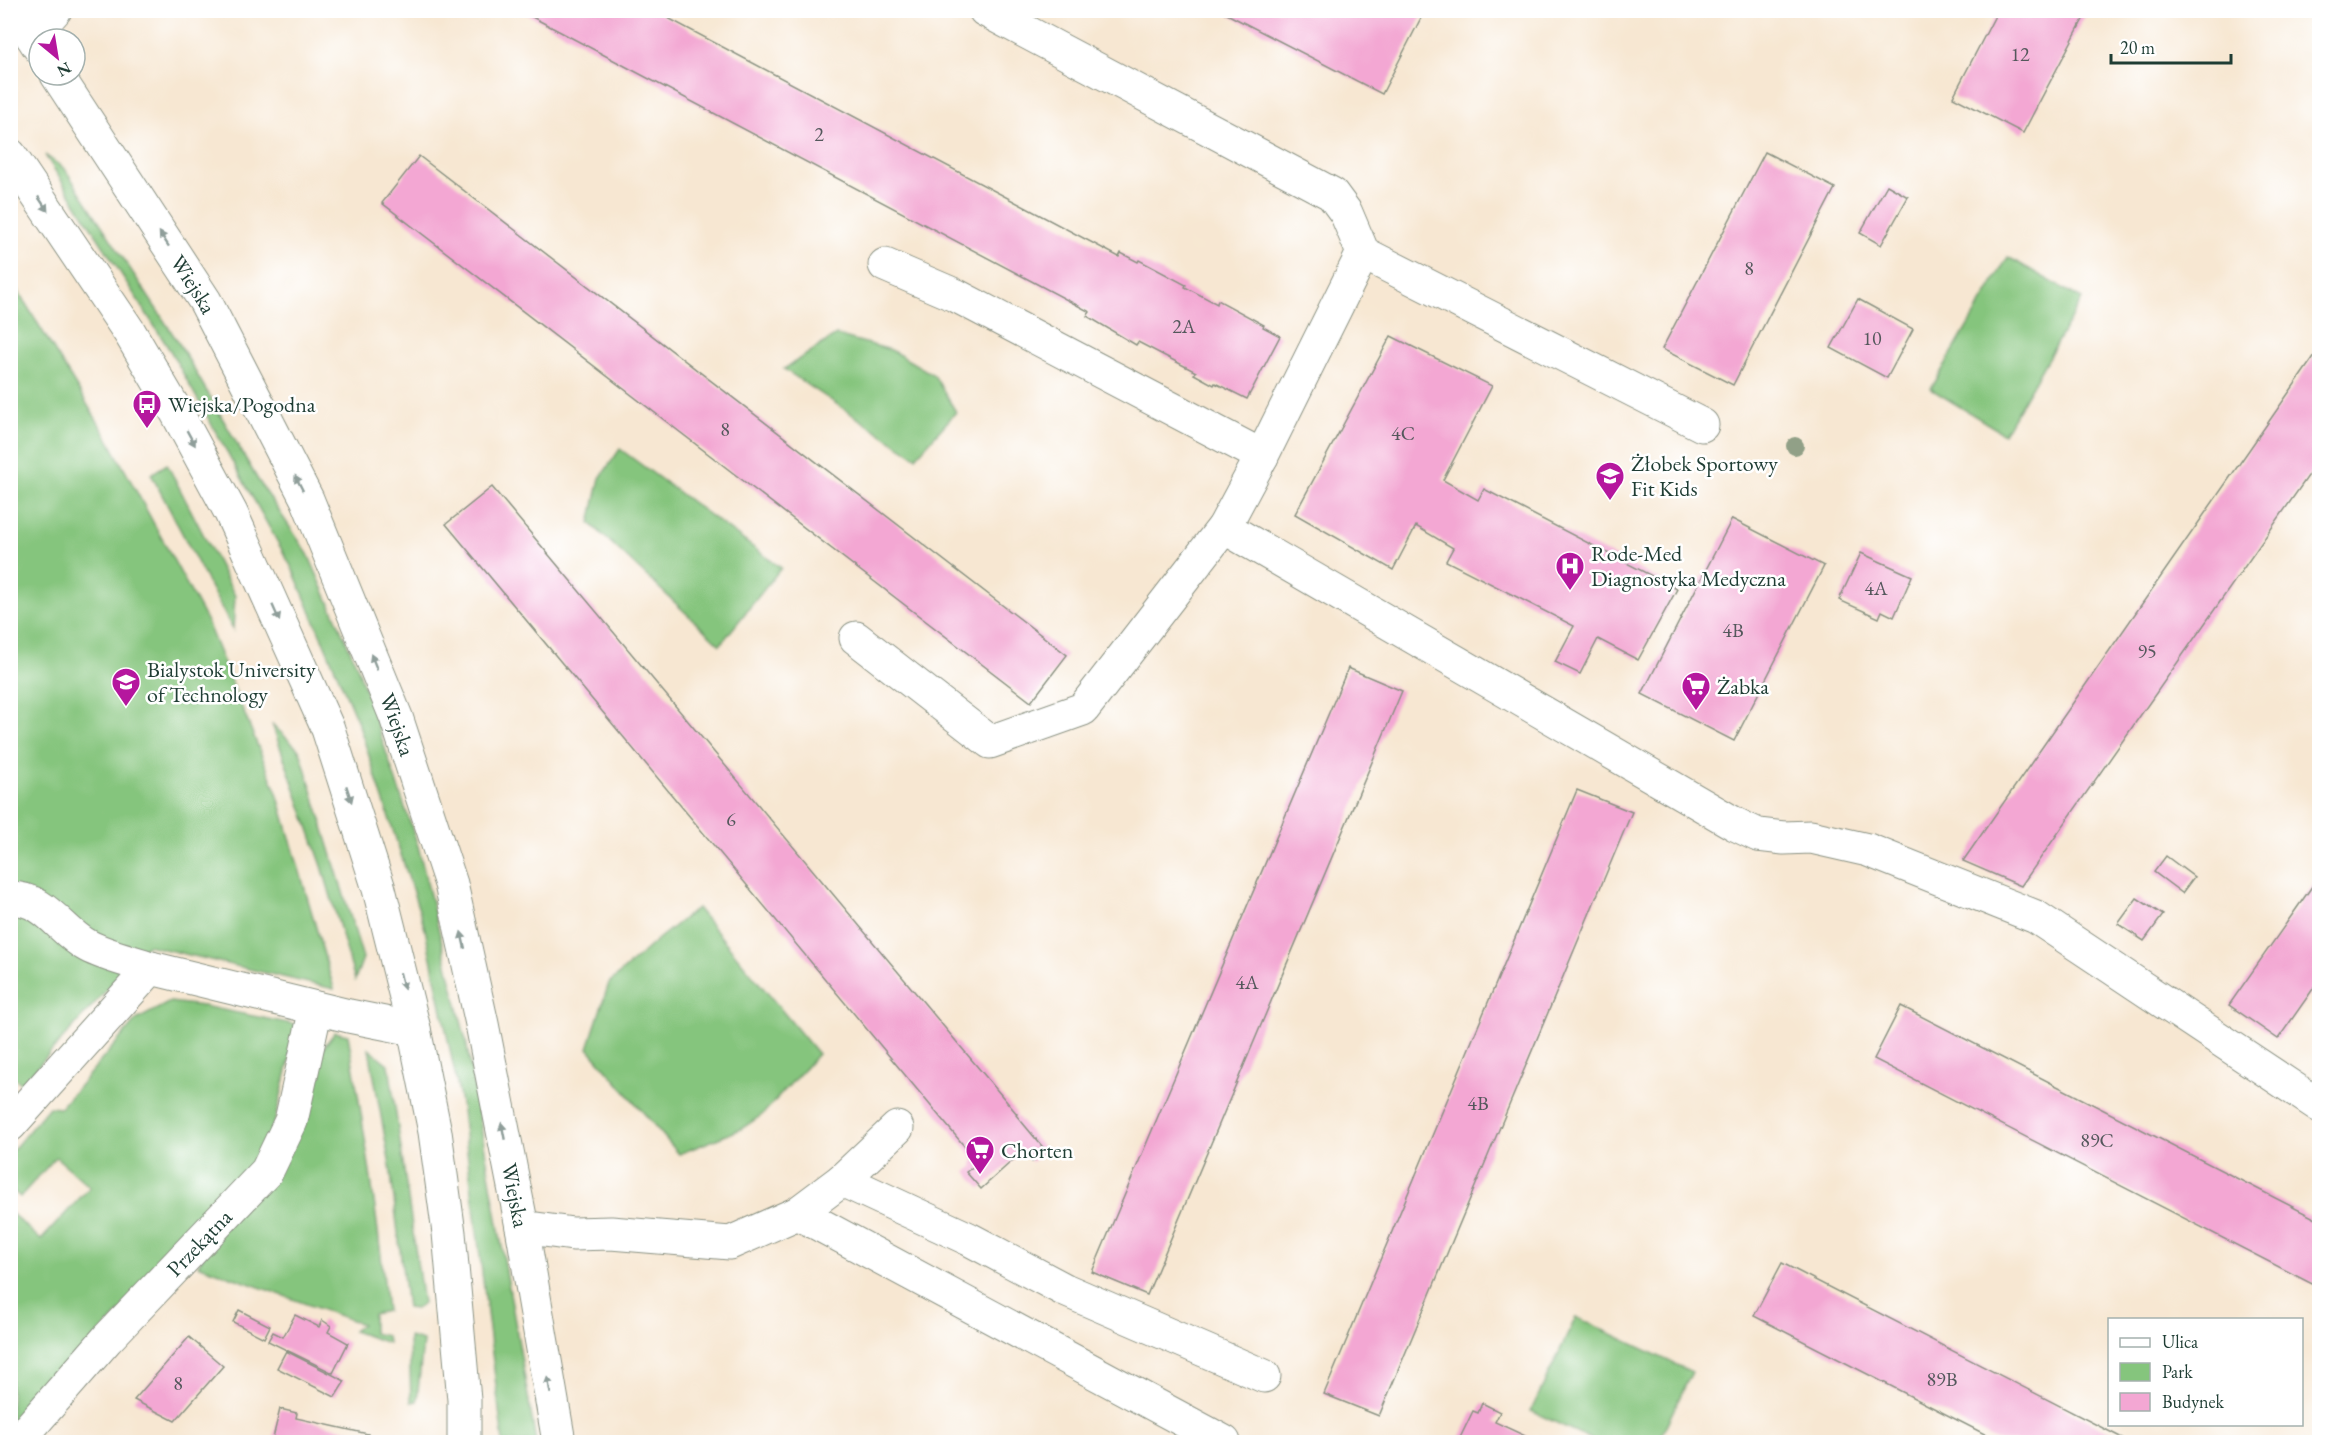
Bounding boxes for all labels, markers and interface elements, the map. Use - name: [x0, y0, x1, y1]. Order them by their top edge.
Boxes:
- north arrow: [27, 27, 87, 87]
- scale bar: [2111, 27, 2231, 65]
- text: 20 m: [2120, 36, 2155, 59]
- house number: 12: [2010, 41, 2030, 67]
- text: N: [53, 57, 75, 82]
- house number: 2: [814, 121, 824, 147]
- one-way arrow: [37, 196, 48, 212]
- one-way arrow: [159, 230, 170, 247]
- street label: Wiejska: [164, 249, 223, 319]
- house number: 8: [1744, 255, 1754, 281]
- house number: 2A: [1172, 313, 1196, 339]
- house number: 10: [1862, 325, 1882, 351]
- bus stop icon: Wiejska/Pogodna: [131, 388, 163, 430]
- place label: Wiejska/Pogodna: [168, 390, 316, 419]
- house number: 8: [720, 416, 730, 442]
- house number: 4C: [1391, 420, 1415, 446]
- one-way arrow: [186, 430, 196, 447]
- place label: Żłobek Sportowy Fit Kids: [1631, 449, 1778, 503]
- school or university icon: Żłobek Sportowy Fit Kids: [1594, 460, 1626, 502]
- one-way arrow: [294, 474, 304, 491]
- place label: Rode-Med Diagnostyka Medyczna: [1591, 539, 1786, 593]
- hospital icon: Rode-Med Diagnostyka Medyczna: [1554, 550, 1586, 592]
- house number: 4A: [1864, 575, 1888, 601]
- one-way arrow: [272, 605, 281, 622]
- house number: 4B: [1722, 617, 1744, 643]
- house number: 95: [2137, 638, 2157, 664]
- one-way arrow: [369, 653, 379, 671]
- place label: Bialystok University of Technology: [147, 655, 316, 709]
- school or university icon: Bialystok University of Technology: [110, 666, 142, 708]
- supermarket icon: Żabka: [1680, 670, 1712, 712]
- place label: Żabka: [1717, 672, 1769, 701]
- street label: Wiejska: [373, 689, 422, 760]
- one-way arrow: [344, 785, 354, 803]
- house number: 6: [726, 806, 736, 832]
- one-way arrow: [458, 931, 468, 949]
- house number: 4A: [1235, 969, 1259, 995]
- one-way arrow: [398, 973, 407, 991]
- house number: 4B: [1467, 1090, 1489, 1116]
- one-way arrow: [498, 1121, 507, 1140]
- house number: 89C: [2080, 1127, 2114, 1153]
- supermarket icon: Chorten: [964, 1134, 996, 1176]
- place label: Chorten: [1001, 1136, 1074, 1165]
- street label: Wiejska: [495, 1161, 536, 1230]
- street label: Przekątna: [160, 1203, 238, 1283]
- legend: [2108, 1318, 2303, 1426]
- text: Ulica: [2162, 1330, 2199, 1353]
- text: Park: [2162, 1360, 2193, 1383]
- house number: 89B: [1927, 1366, 1957, 1392]
- house number: 8: [173, 1370, 183, 1396]
- one-way arrow: [544, 1375, 553, 1394]
- text: Budynek: [2162, 1390, 2225, 1413]

